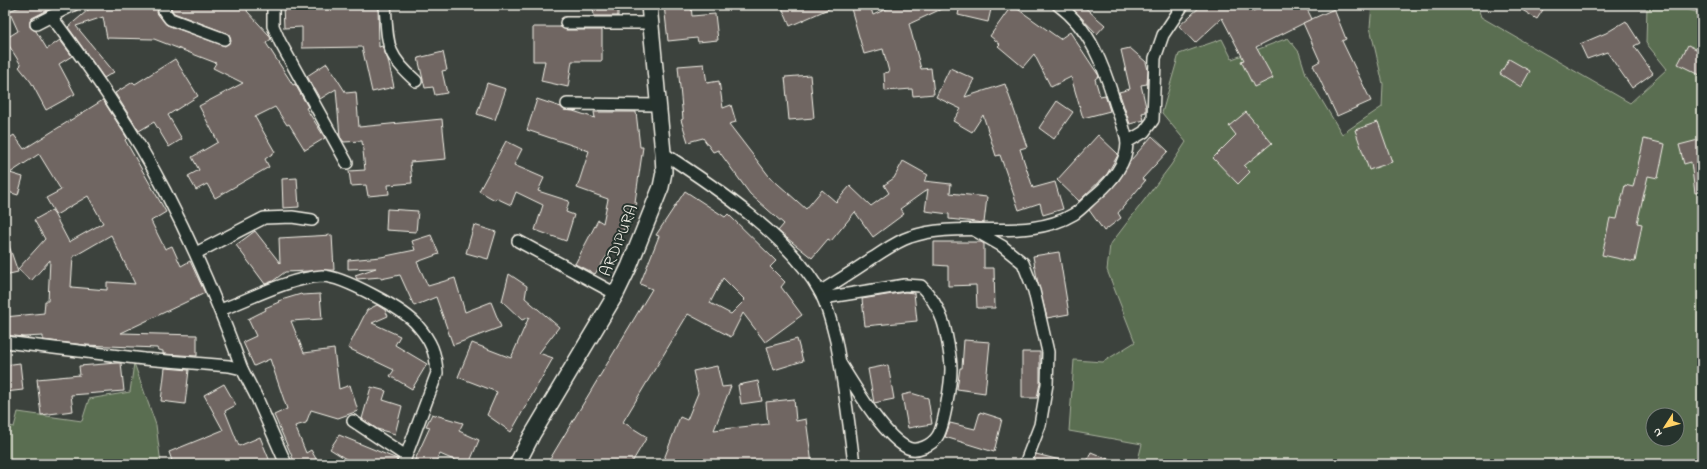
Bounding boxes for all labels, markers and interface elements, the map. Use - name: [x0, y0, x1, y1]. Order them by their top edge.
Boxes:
- street label: ARDIPURA: [594, 201, 645, 280]
- north arrow: [1645, 407, 1685, 447]
- text: N: [1649, 425, 1666, 440]

